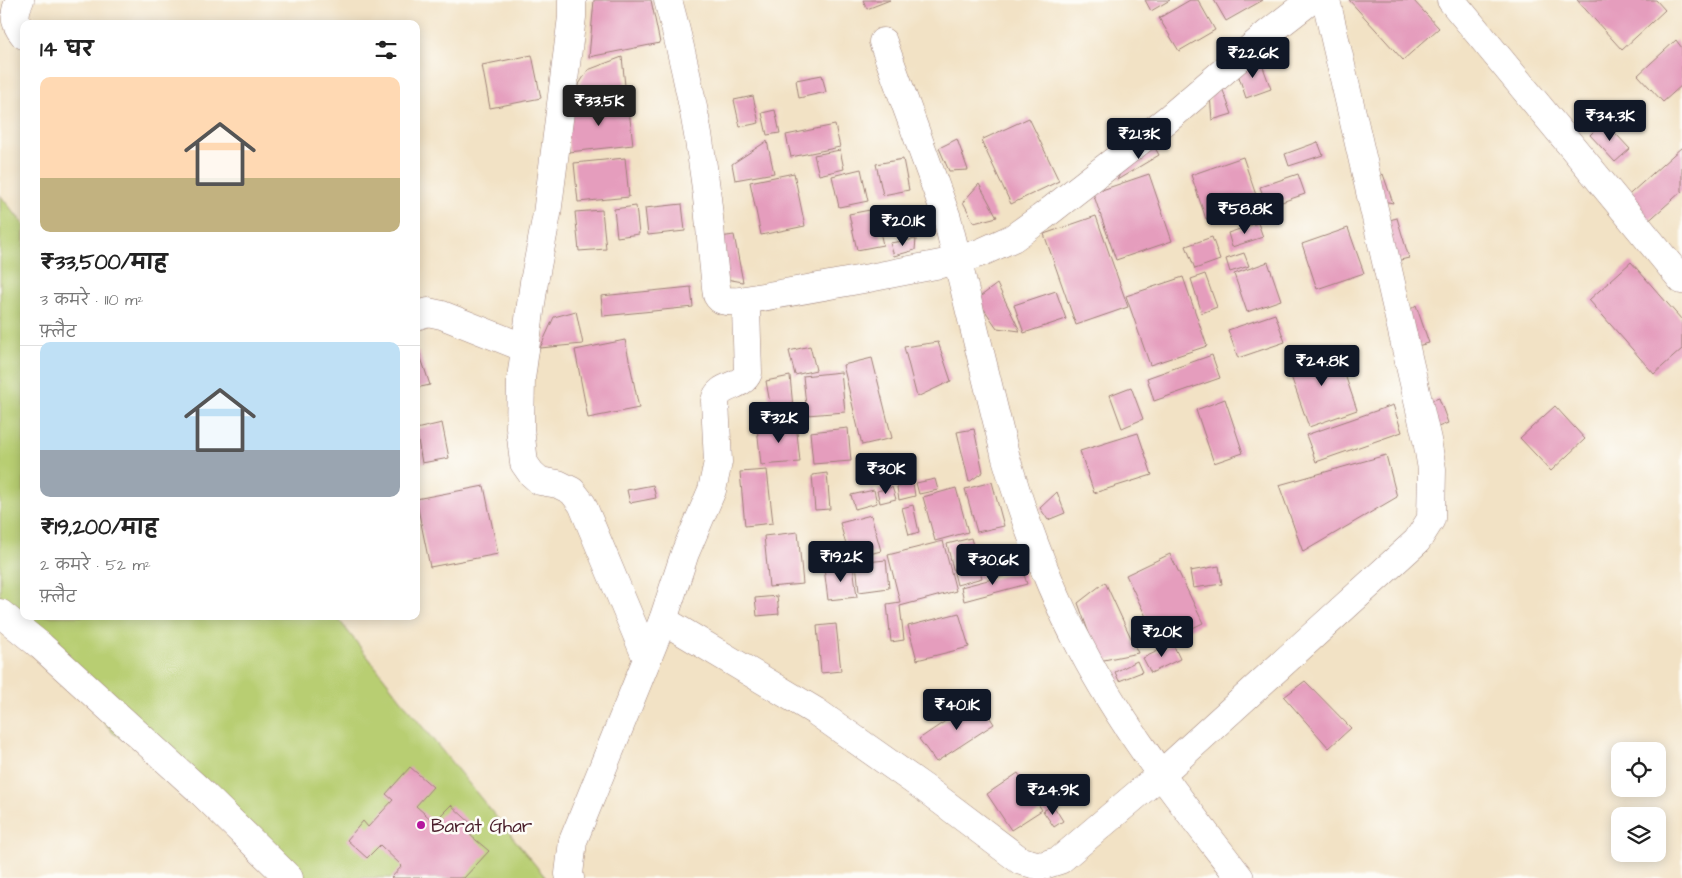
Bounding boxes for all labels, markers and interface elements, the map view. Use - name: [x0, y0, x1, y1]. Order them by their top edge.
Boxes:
- text: 14 घर: [40, 35, 93, 64]
- icon: filters: [372, 36, 400, 64]
- pin: ₹22.6K: [1212, 36, 1294, 79]
- text: ₹22.6K: [1227, 42, 1279, 64]
- pin: ₹33.5K: [558, 84, 640, 127]
- text: ₹33.5K: [574, 90, 624, 112]
- pin: ₹34.3K: [1569, 100, 1651, 142]
- text: ₹34.3K: [1585, 105, 1635, 127]
- icon: home: [175, 109, 265, 199]
- pin: ₹21.3K: [1098, 118, 1180, 160]
- text: ₹21.3K: [1118, 123, 1160, 145]
- pin: ₹58.8K: [1204, 192, 1286, 235]
- text: ₹58.8K: [1218, 198, 1273, 220]
- pin: ₹20.1K: [862, 204, 944, 247]
- text: ₹20.1K: [881, 210, 925, 232]
- text: ₹33,500/माह: [40, 248, 167, 277]
- text: 3 कमरे · 110 m²: [40, 289, 144, 311]
- text: फ़्लैट: [40, 321, 76, 343]
- pin: ₹24.8K: [1281, 344, 1363, 387]
- text: ₹24.8K: [1295, 350, 1349, 372]
- icon: home: [175, 375, 265, 465]
- pin: ₹32K: [749, 402, 809, 444]
- text: ₹32K: [760, 407, 798, 429]
- pin: ₹30K: [856, 452, 916, 495]
- text: ₹30K: [867, 458, 905, 480]
- text: ₹19,200/माह: [40, 513, 158, 542]
- pin: ₹19.2K: [800, 540, 882, 583]
- pin: ₹30.6K: [952, 544, 1034, 586]
- text: ₹19.2K: [819, 546, 863, 568]
- text: ₹30.6K: [967, 549, 1019, 571]
- text: 2 कमरे · 52 m²: [40, 554, 151, 576]
- text: फ़्लैट: [40, 586, 76, 608]
- pin: ₹20K: [1132, 616, 1192, 658]
- text: ₹20K: [1142, 621, 1182, 643]
- pin: ₹40.1K: [916, 688, 998, 731]
- text: ₹40.1K: [934, 694, 980, 716]
- map controls: [1611, 742, 1666, 862]
- button: locate: [1611, 742, 1666, 797]
- pin: ₹24.9K: [1012, 774, 1094, 816]
- text: ₹24.9K: [1027, 779, 1079, 801]
- button: layers: [1611, 807, 1666, 862]
- place label: Barat Ghar: [431, 813, 533, 840]
- marker: Barat Ghar: [415, 819, 427, 831]

